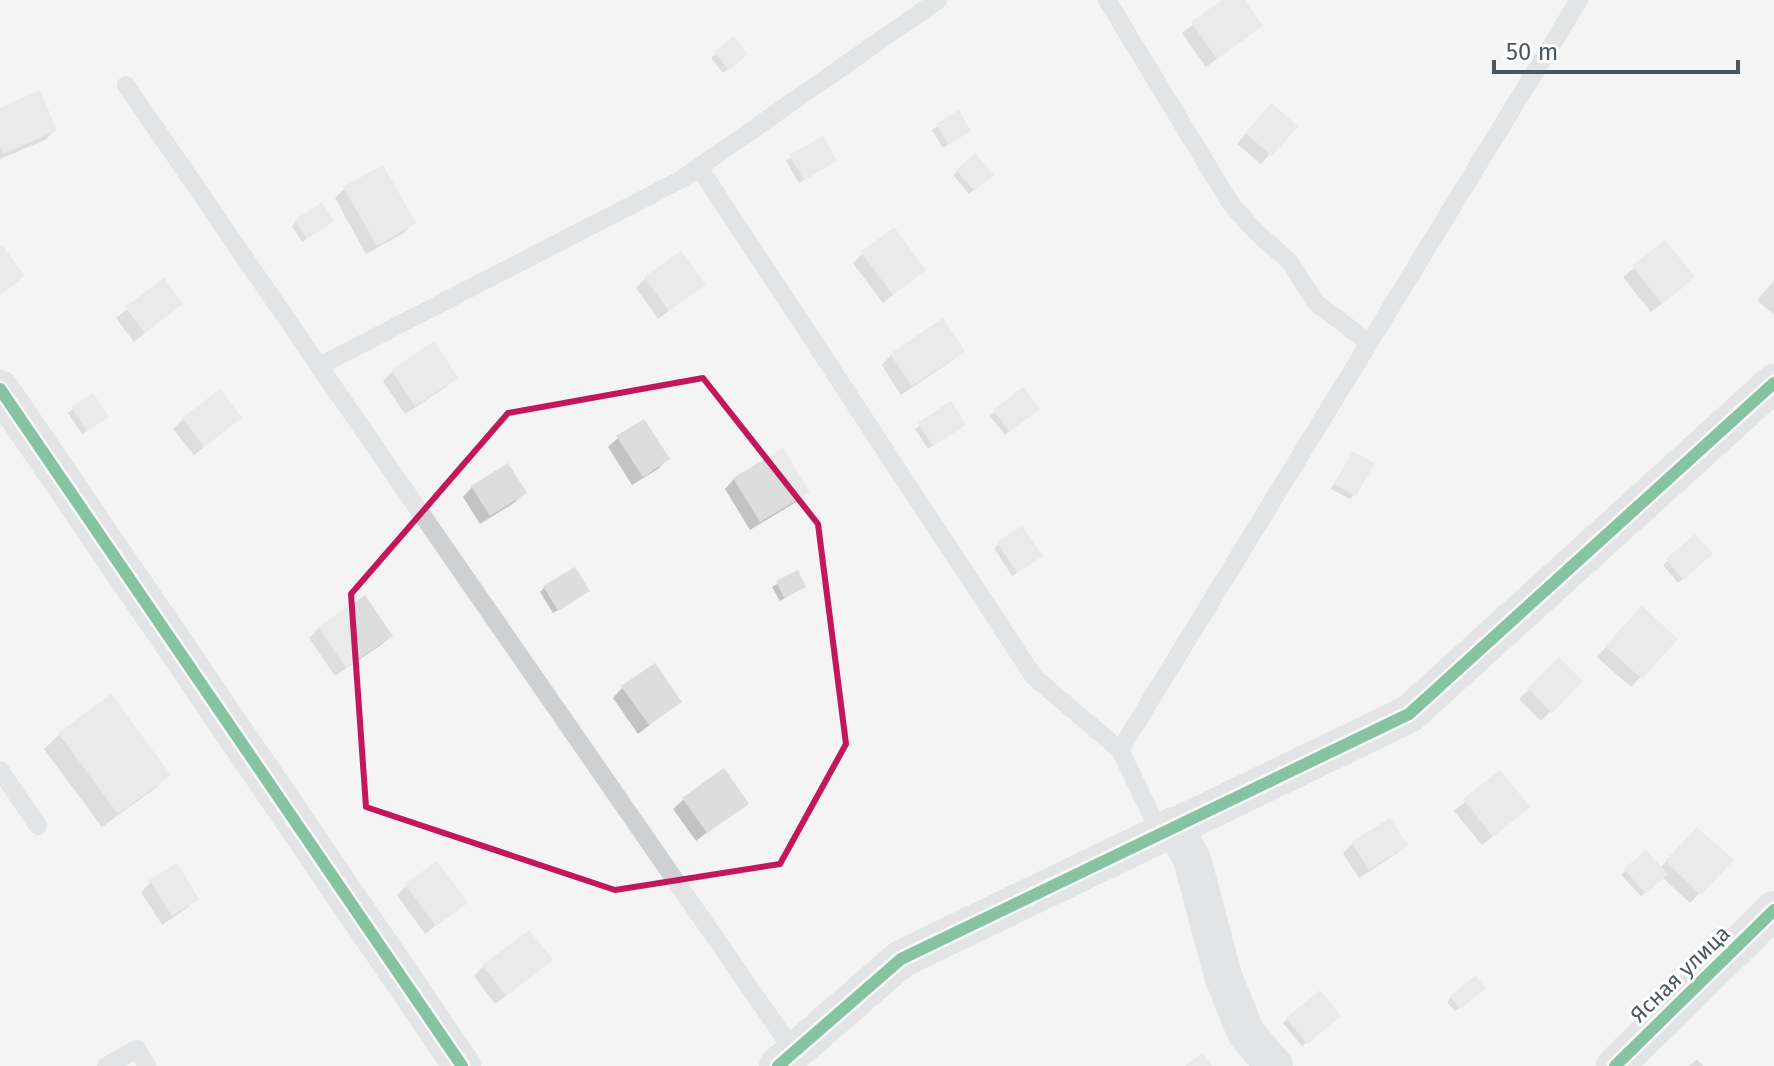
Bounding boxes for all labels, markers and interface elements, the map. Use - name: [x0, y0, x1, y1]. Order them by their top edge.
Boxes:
- scale bar: [1494, 24, 1738, 74]
- text: 50 m: [1506, 38, 1558, 66]
- street label: Ясная улица: [1625, 920, 1735, 1028]

